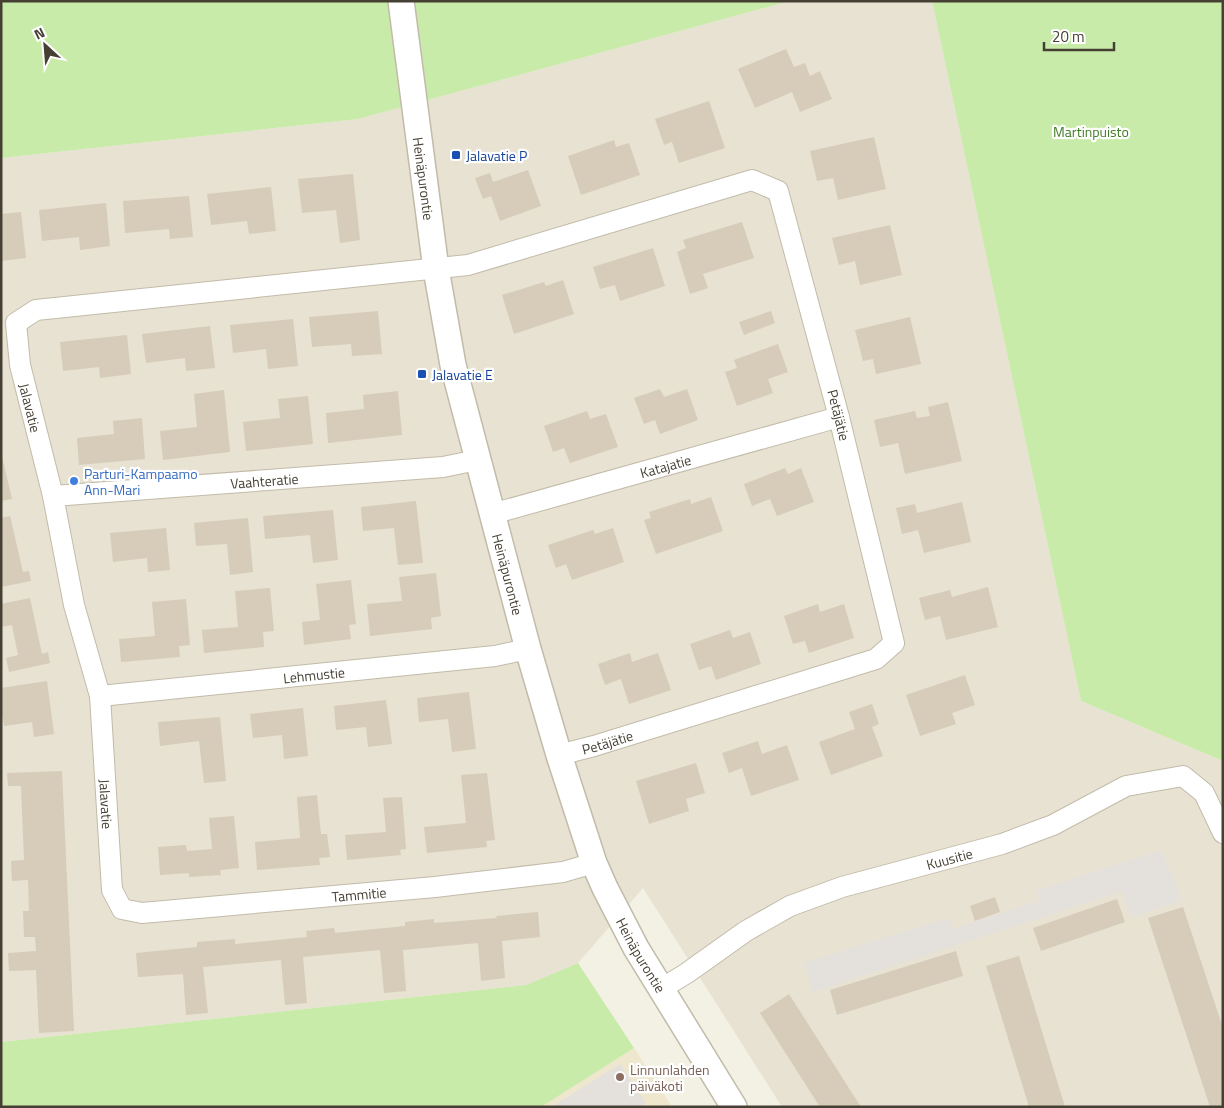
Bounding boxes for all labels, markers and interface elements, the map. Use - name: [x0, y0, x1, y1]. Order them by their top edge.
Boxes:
- north arrow: [20, 20, 70, 70]
- scale bar: [1044, 20, 1114, 52]
- text: N: [30, 21, 48, 44]
- text: 20 m: [1052, 25, 1085, 48]
- park label: Martinpuisto: [1053, 121, 1129, 142]
- street label: Heinäpurontie: [408, 136, 440, 221]
- place label: Jalavatie P: [466, 145, 527, 166]
- marker: Jalavatie P: [450, 149, 462, 161]
- place label: Jalavatie E: [432, 364, 493, 385]
- marker: Jalavatie E: [416, 368, 428, 380]
- street label: Jalavatie: [14, 381, 47, 434]
- street label: Petäjätie: [822, 387, 856, 443]
- street label: Katajatie: [637, 448, 693, 483]
- place label: Parturi-Kampaamo Ann-Mari: [84, 463, 198, 500]
- street label: Vaahteratie: [230, 467, 299, 493]
- marker: Parturi-Kampaamo Ann-Mari: [68, 475, 80, 487]
- street label: Heinäpurontie: [487, 531, 529, 617]
- street label: Lehmustie: [282, 661, 346, 688]
- street label: Petäjätie: [579, 724, 635, 759]
- street label: Jalavatie: [95, 778, 119, 830]
- street label: Kuusitie: [924, 842, 975, 874]
- street label: Tammitie: [331, 881, 387, 907]
- street label: Heinäpurontie: [611, 914, 671, 996]
- place label: Linnunlahden päiväkoti: [630, 1059, 710, 1096]
- marker: Linnunlahden päiväkoti: [614, 1071, 626, 1083]

